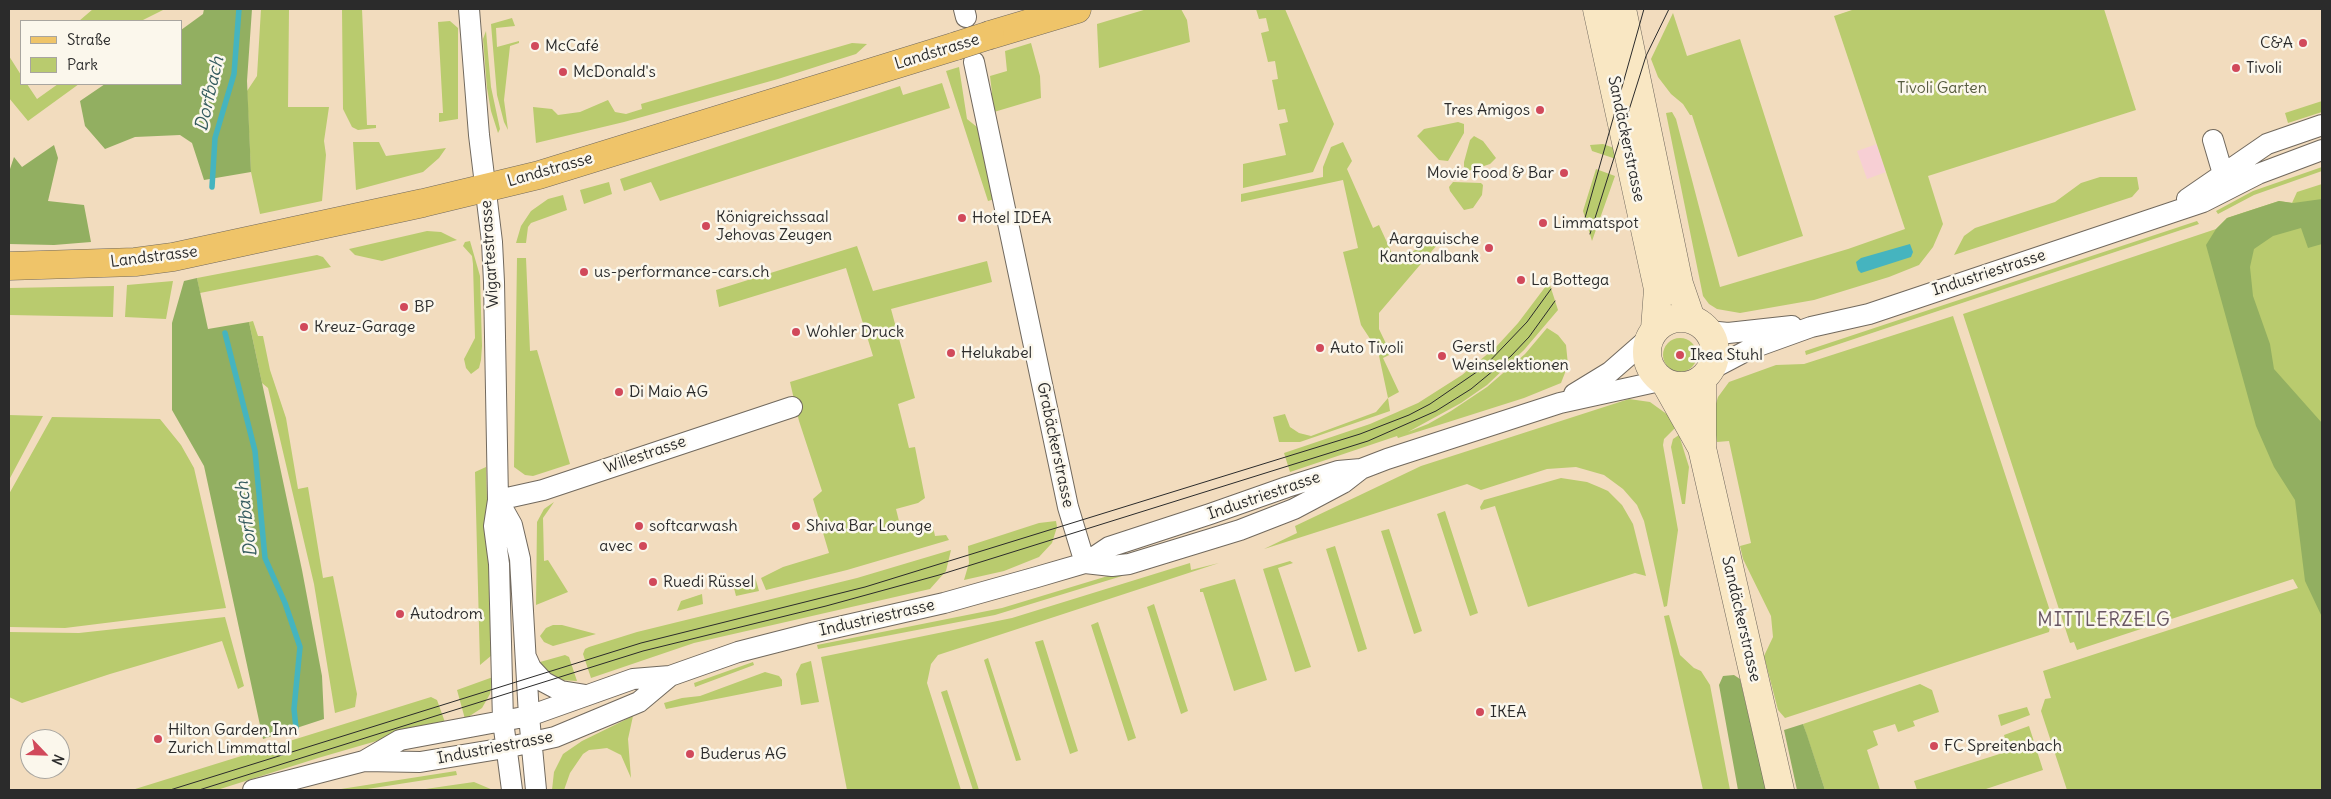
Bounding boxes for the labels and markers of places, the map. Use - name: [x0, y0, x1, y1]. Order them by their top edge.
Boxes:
- place label: C&A: [2260, 33, 2293, 53]
- place label: McCafé: [545, 36, 599, 56]
- marker: C&A: [2297, 37, 2309, 49]
- marker: McCafé: [529, 40, 541, 52]
- place label: Tivoli: [2246, 58, 2282, 78]
- place label: McDonald's: [573, 62, 656, 82]
- marker: Tivoli: [2230, 62, 2242, 74]
- marker: McDonald's: [557, 66, 569, 78]
- place label: Tres Amigos: [1444, 100, 1530, 120]
- marker: Tres Amigos: [1534, 104, 1546, 116]
- place label: Movie Food & Bar: [1427, 163, 1554, 183]
- marker: Movie Food & Bar: [1558, 167, 1570, 179]
- place label: Königreichssaal Jehovas Zeugen: [716, 207, 832, 245]
- place label: Hotel IDEA: [972, 208, 1052, 228]
- marker: Hotel IDEA: [956, 212, 968, 224]
- place label: Limmatspot: [1553, 213, 1639, 233]
- marker: Limmatspot: [1537, 217, 1549, 229]
- marker: Königreichssaal Jehovas Zeugen: [700, 220, 712, 232]
- place label: Aargauische Kantonalbank: [1379, 229, 1479, 267]
- marker: Aargauische Kantonalbank: [1483, 242, 1495, 254]
- place label: us-performance-cars.ch: [594, 262, 769, 282]
- marker: us-performance-cars.ch: [578, 266, 590, 278]
- place label: La Bottega: [1531, 270, 1609, 290]
- marker: La Bottega: [1515, 274, 1527, 286]
- place label: BP: [414, 297, 434, 317]
- marker: BP: [398, 301, 410, 313]
- place label: Kreuz-Garage: [314, 317, 415, 337]
- marker: Kreuz-Garage: [298, 321, 310, 333]
- place label: Wohler Druck: [806, 322, 904, 342]
- marker: Wohler Druck: [790, 326, 802, 338]
- place label: Gerstl Weinselektionen: [1452, 337, 1569, 375]
- place label: Auto Tivoli: [1330, 338, 1404, 358]
- marker: Auto Tivoli: [1314, 342, 1326, 354]
- place label: Helukabel: [961, 343, 1032, 363]
- place label: Ikea Stuhl: [1690, 345, 1763, 365]
- marker: Helukabel: [945, 347, 957, 359]
- marker: Ikea Stuhl: [1674, 349, 1686, 361]
- marker: Gerstl Weinselektionen: [1436, 350, 1448, 362]
- place label: Di Maio AG: [629, 382, 708, 402]
- marker: Di Maio AG: [613, 386, 625, 398]
- place label: softcarwash: [649, 516, 738, 536]
- place label: Shiva Bar Lounge: [806, 516, 932, 536]
- marker: softcarwash: [633, 520, 645, 532]
- marker: Shiva Bar Lounge: [790, 520, 802, 532]
- place label: avec: [599, 536, 633, 556]
- marker: avec: [637, 540, 649, 552]
- place label: Ruedi Rüssel: [663, 572, 754, 592]
- marker: Ruedi Rüssel: [647, 576, 659, 588]
- place label: Autodrom: [410, 604, 483, 624]
- marker: Autodrom: [394, 608, 406, 620]
- place label: IKEA: [1490, 702, 1526, 722]
- marker: IKEA: [1474, 706, 1486, 718]
- place label: Hilton Garden Inn Zurich Limmattal: [168, 720, 298, 758]
- marker: Hilton Garden Inn Zurich Limmattal: [152, 733, 164, 745]
- place label: FC Spreitenbach: [1944, 736, 2062, 756]
- marker: FC Spreitenbach: [1928, 740, 1940, 752]
- place label: Buderus AG: [700, 744, 786, 764]
- marker: Buderus AG: [684, 748, 696, 760]

